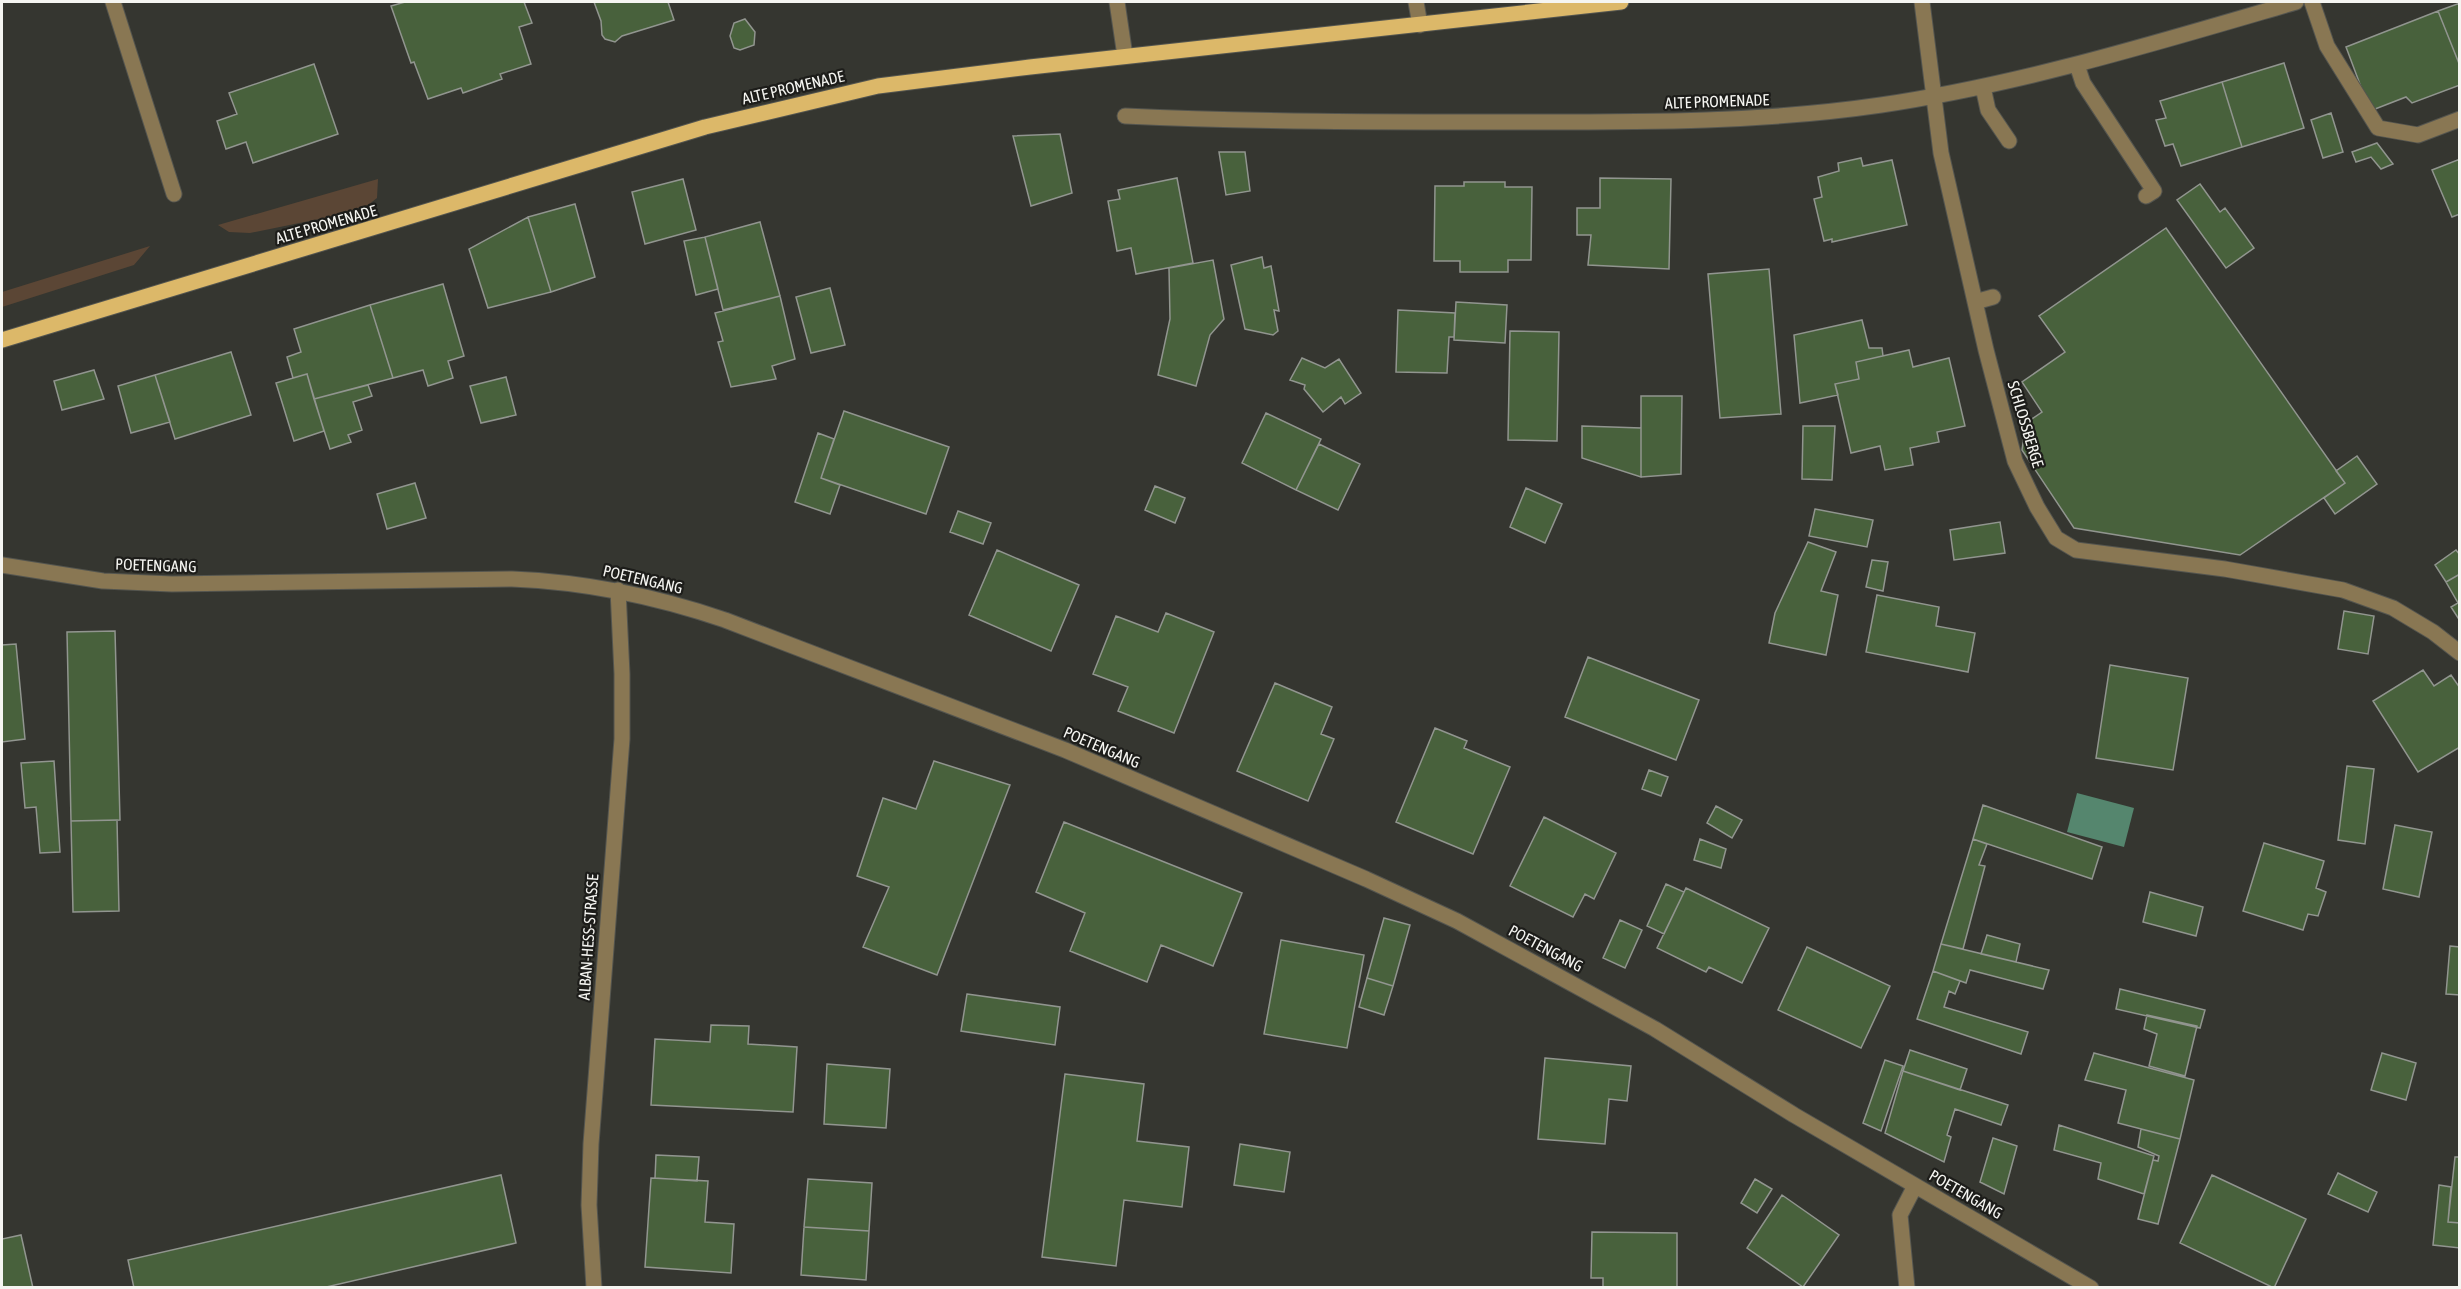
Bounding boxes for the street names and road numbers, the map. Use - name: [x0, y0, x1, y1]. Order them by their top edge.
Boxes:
- street label: ALTE PROMENADE: [740, 66, 846, 107]
- street label: ALTE PROMENADE: [1665, 90, 1770, 112]
- street label: ALTE PROMENADE: [273, 201, 379, 247]
- street label: SCHLOSSBERGE: [2004, 379, 2048, 470]
- street label: POETENGANG: [115, 555, 197, 575]
- street label: POETENGANG: [601, 561, 685, 597]
- street label: POETENGANG: [1061, 723, 1143, 771]
- street label: ALBAN-HESS-STRASSE: [575, 873, 601, 1001]
- street label: POETENGANG: [1506, 921, 1586, 975]
- street label: POETENGANG: [1926, 1166, 2006, 1222]

